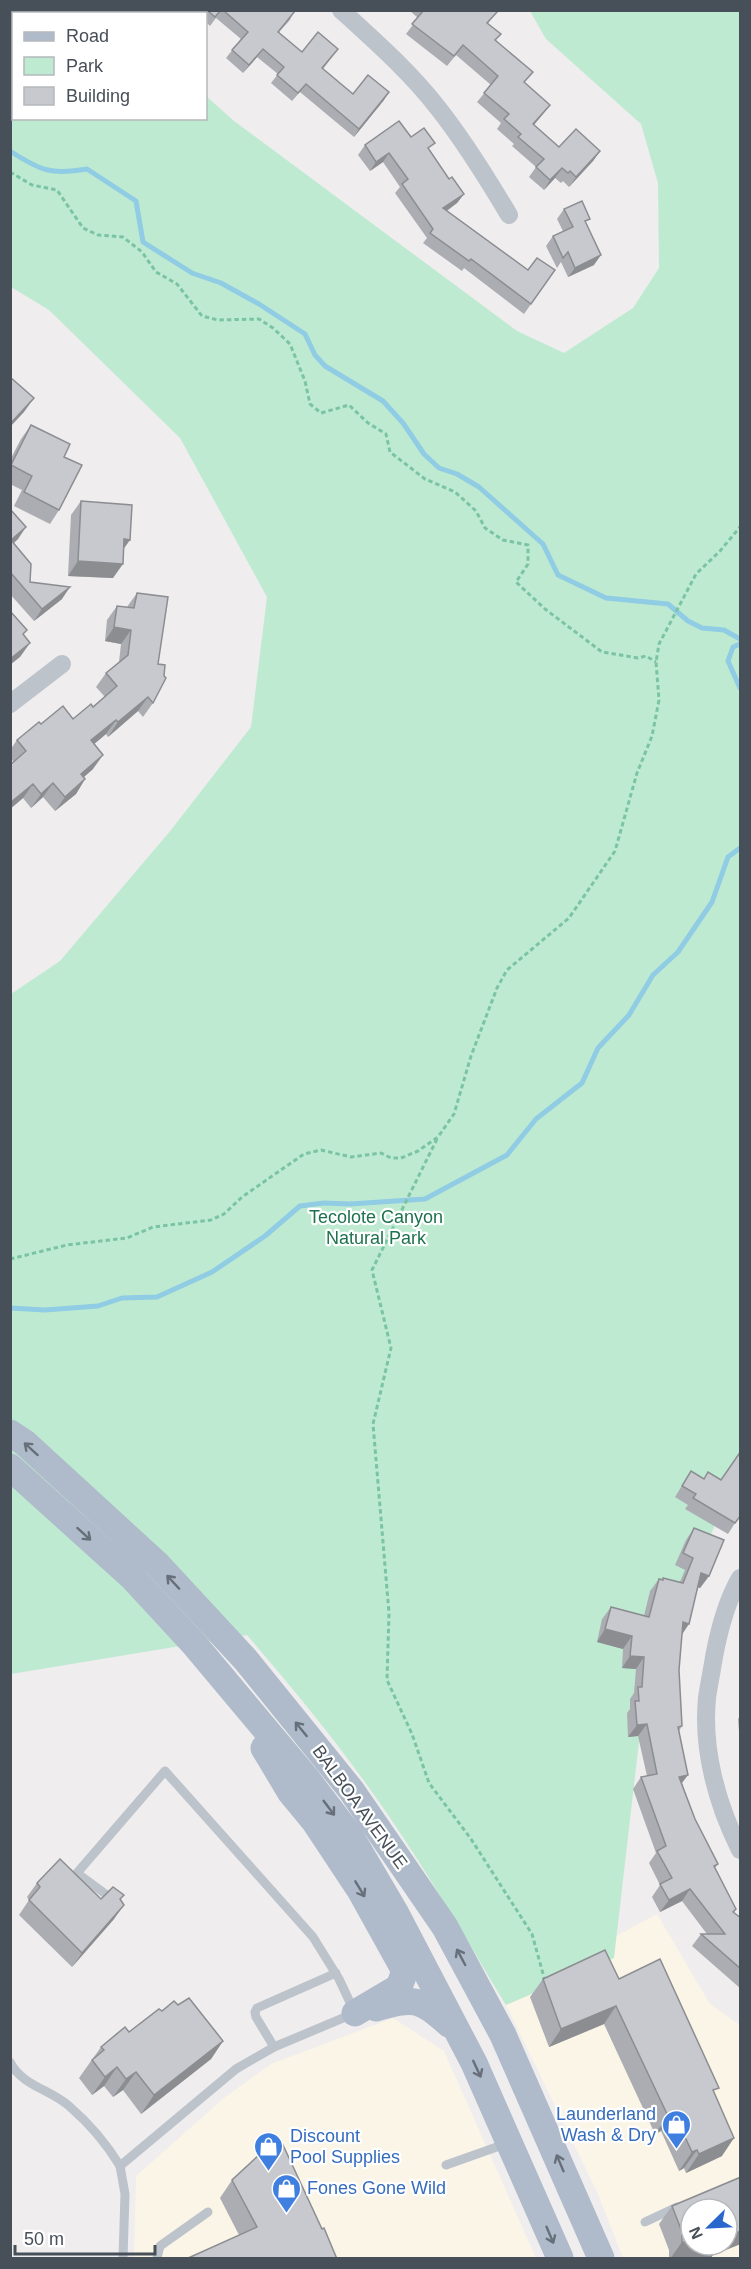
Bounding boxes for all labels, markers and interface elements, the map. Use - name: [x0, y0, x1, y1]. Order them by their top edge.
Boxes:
- legend: [12, 12, 207, 120]
- text: Road: [66, 26, 109, 46]
- text: Park: [66, 56, 104, 76]
- text: Building: [66, 86, 130, 106]
- park label: Tecolote Canyon Natural Park: [309, 1207, 443, 1248]
- one-way arrow: [24, 1442, 39, 1456]
- one-way arrow: [77, 1527, 92, 1541]
- one-way arrow: [166, 1574, 181, 1589]
- one-way arrow: [295, 1721, 308, 1737]
- street label: BALBOA AVENUE: [308, 1741, 412, 1873]
- one-way arrow: [323, 1800, 336, 1816]
- one-way arrow: [354, 1880, 366, 1897]
- one-way arrow: [455, 1949, 467, 1966]
- one-way arrow: [471, 2059, 483, 2077]
- place label: Launderland Wash & Dry: [556, 2104, 656, 2145]
- shop icon: Launderland Wash & Dry: [661, 2108, 693, 2150]
- place label: Discount Pool Supplies: [290, 2126, 400, 2167]
- shop icon: Discount Pool Supplies: [253, 2130, 285, 2172]
- one-way arrow: [554, 2154, 565, 2172]
- shop icon: Fones Gone Wild: [270, 2172, 302, 2214]
- place label: Fones Gone Wild: [307, 2178, 446, 2198]
- north arrow: [679, 2197, 739, 2257]
- scale bar: [15, 2218, 154, 2256]
- text: N: [686, 2224, 706, 2242]
- one-way arrow: [545, 2226, 556, 2244]
- text: 50 m: [24, 2229, 64, 2249]

